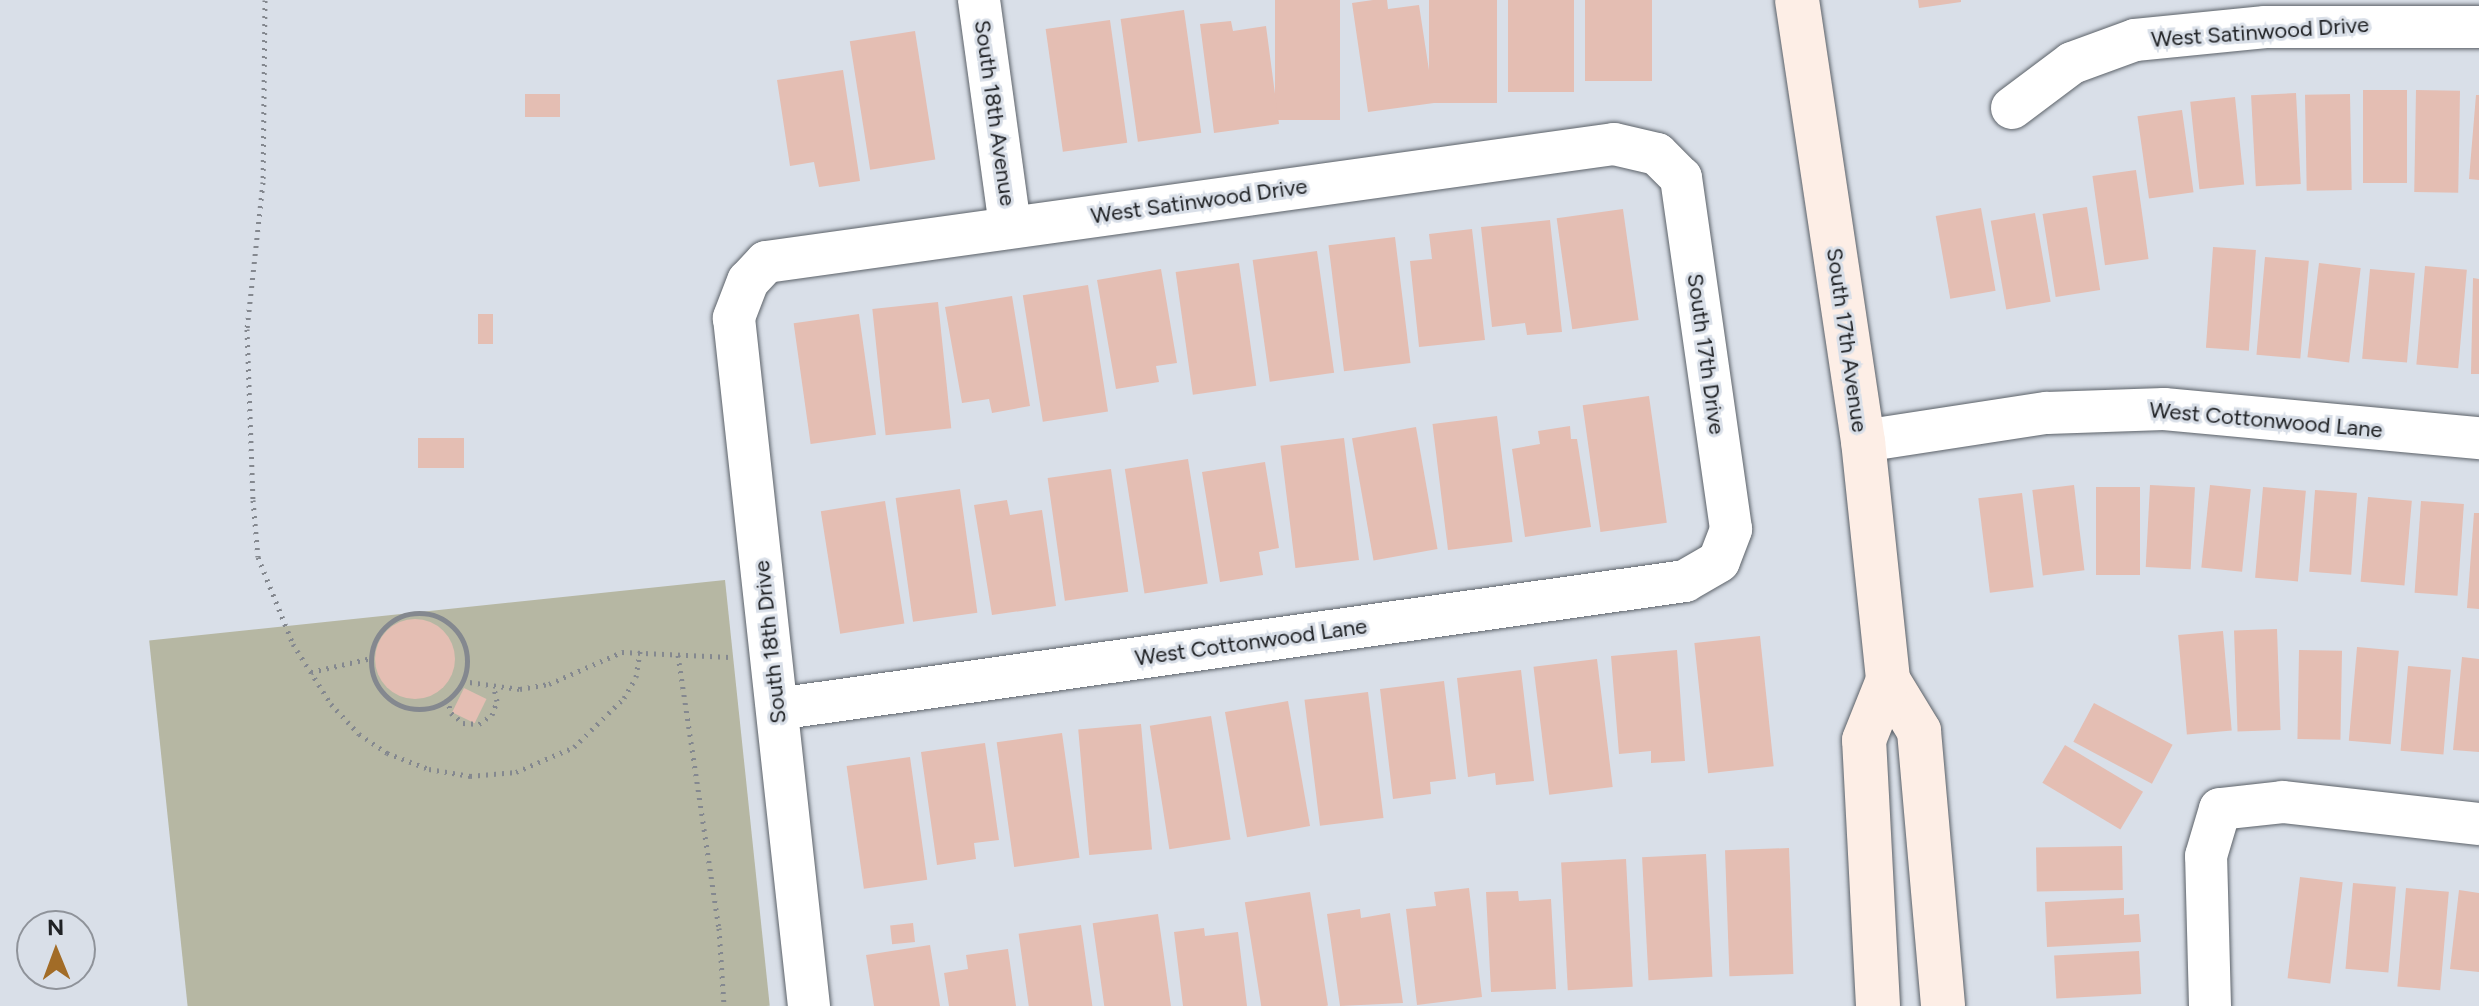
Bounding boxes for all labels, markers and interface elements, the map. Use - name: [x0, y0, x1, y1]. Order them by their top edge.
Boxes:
- street label: West Satinwood Drive: [2150, 11, 2370, 53]
- street label: South 18th Avenue: [969, 18, 1021, 208]
- street label: West Satinwood Drive: [1089, 173, 1309, 229]
- street label: South 17th Avenue: [1821, 246, 1873, 434]
- street label: South 17th Drive: [1682, 272, 1730, 436]
- street label: West Cottonwood Lane: [2148, 397, 2384, 443]
- street label: South 18th Drive: [748, 559, 792, 725]
- street label: West Cottonwood Lane: [1133, 613, 1369, 671]
- north arrow: [16, 910, 96, 990]
- text: N: [47, 914, 64, 941]

